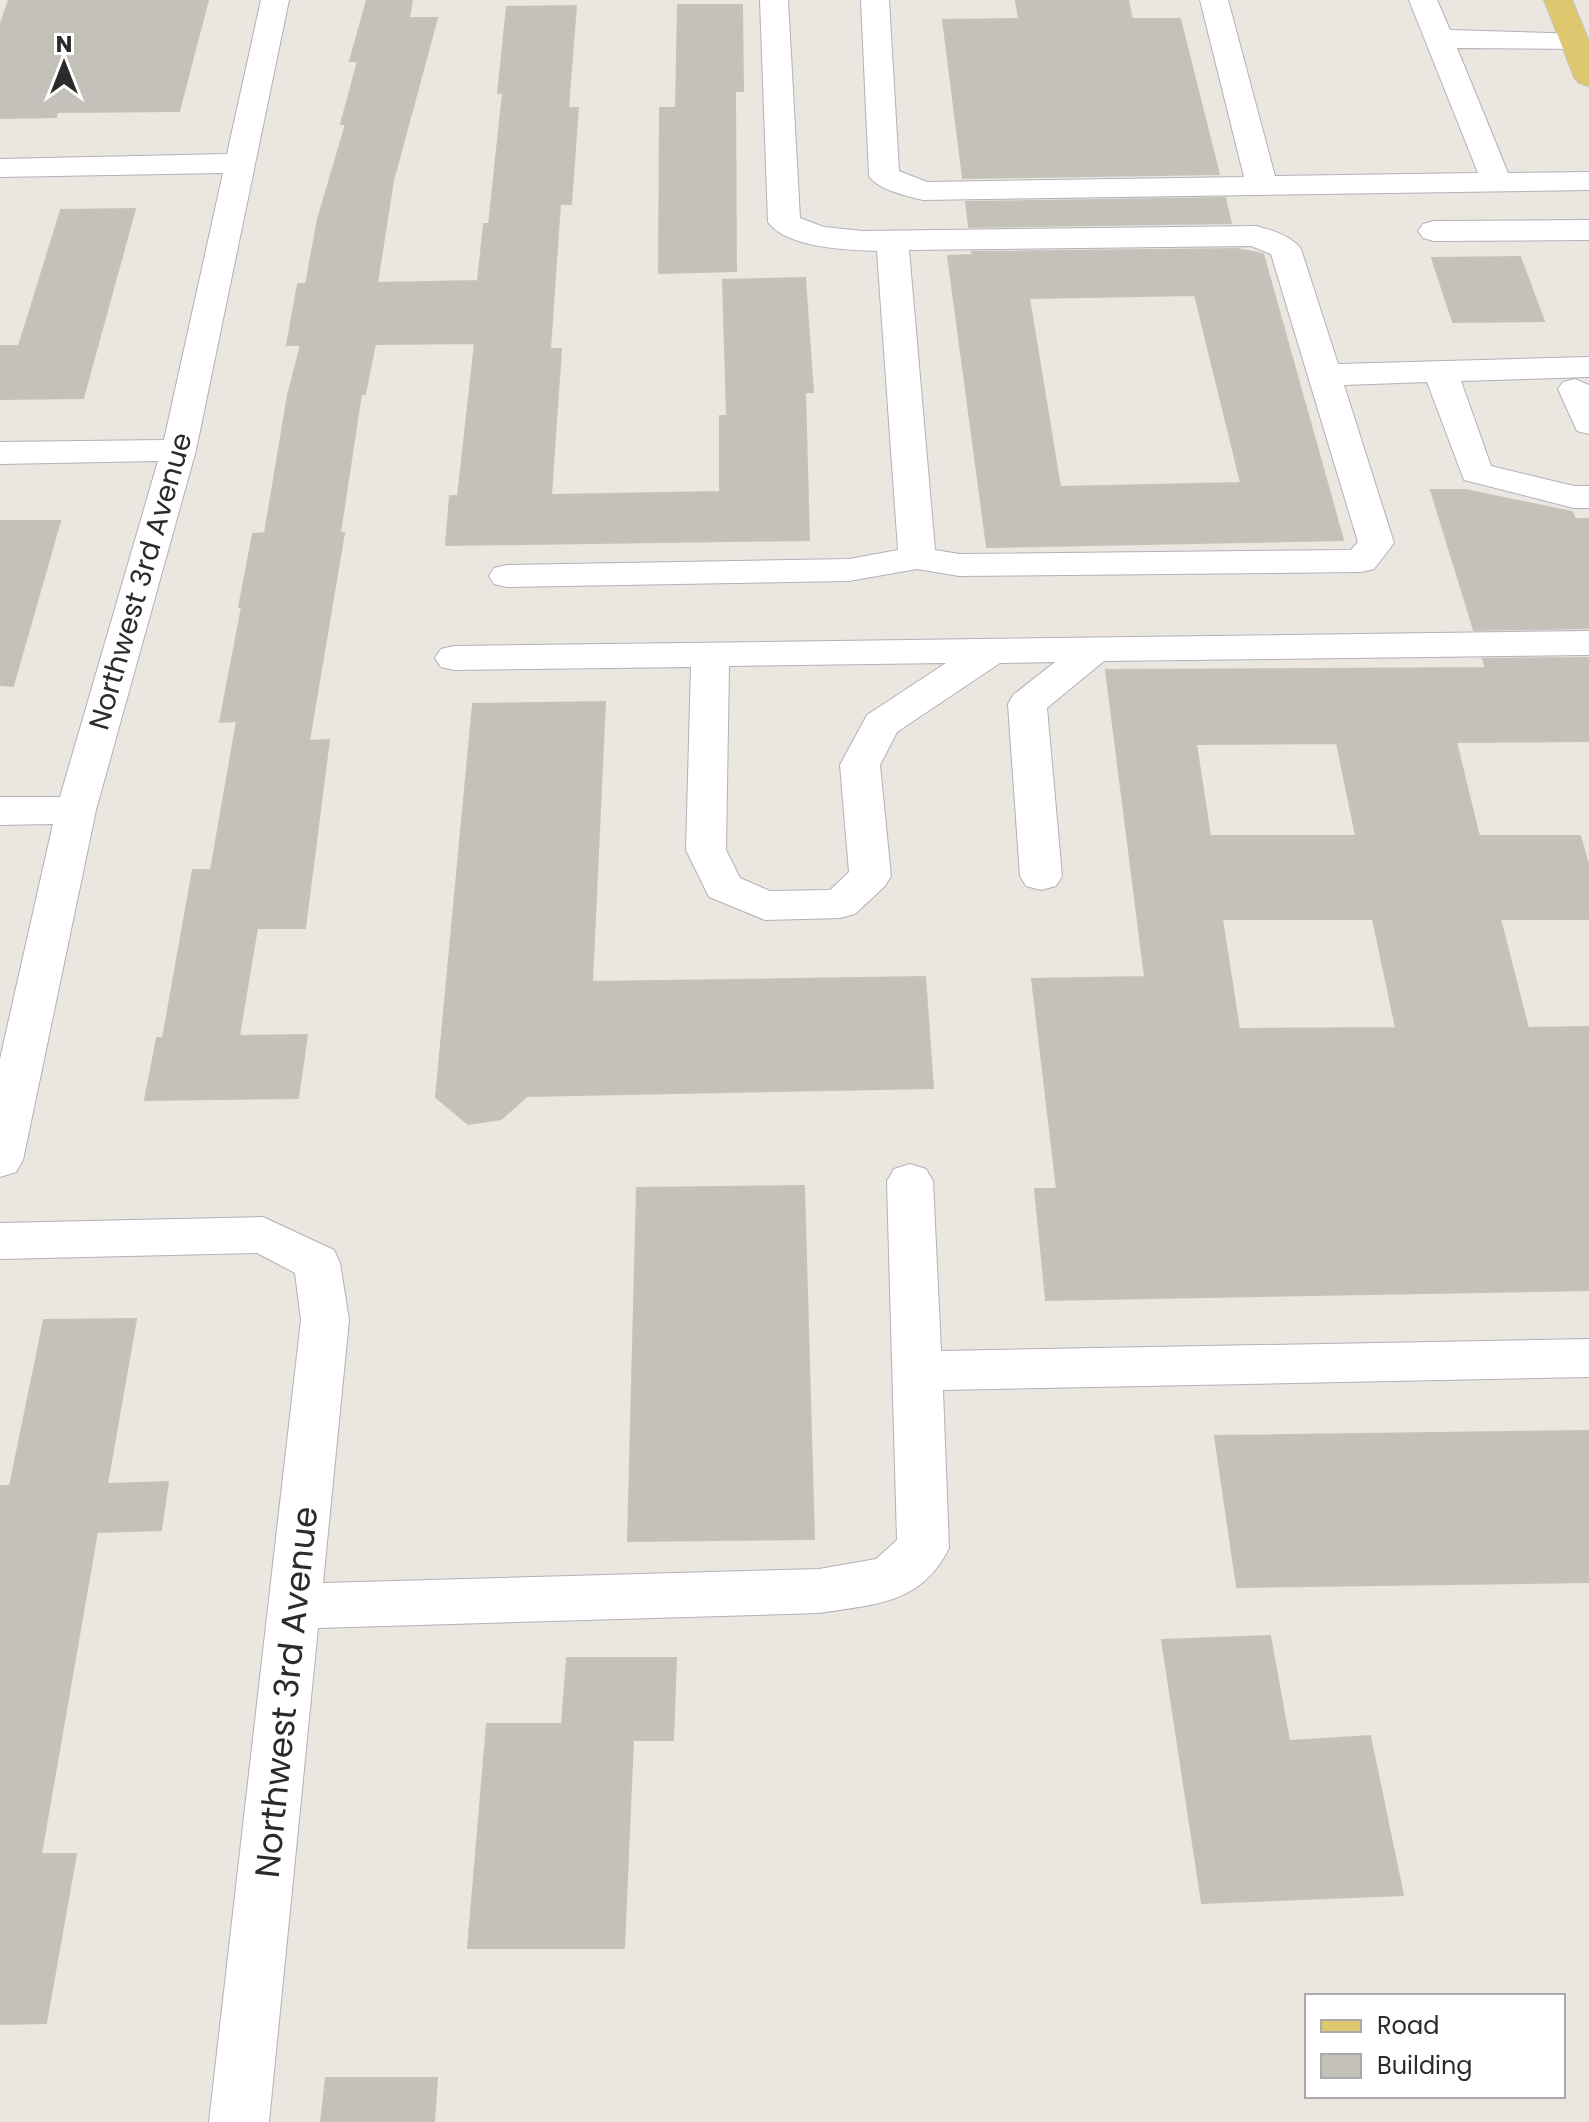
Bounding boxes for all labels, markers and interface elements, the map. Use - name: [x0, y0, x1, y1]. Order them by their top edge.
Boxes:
- north arrow: [24, 24, 104, 104]
- text: N: [56, 29, 72, 60]
- street label: Northwest 3rd Avenue: [79, 428, 202, 734]
- street label: Northwest 3rd Avenue: [243, 1504, 329, 1880]
- legend: [1305, 1994, 1565, 2098]
- text: Road: [1377, 2009, 1439, 2042]
- text: Building: [1377, 2049, 1473, 2082]

